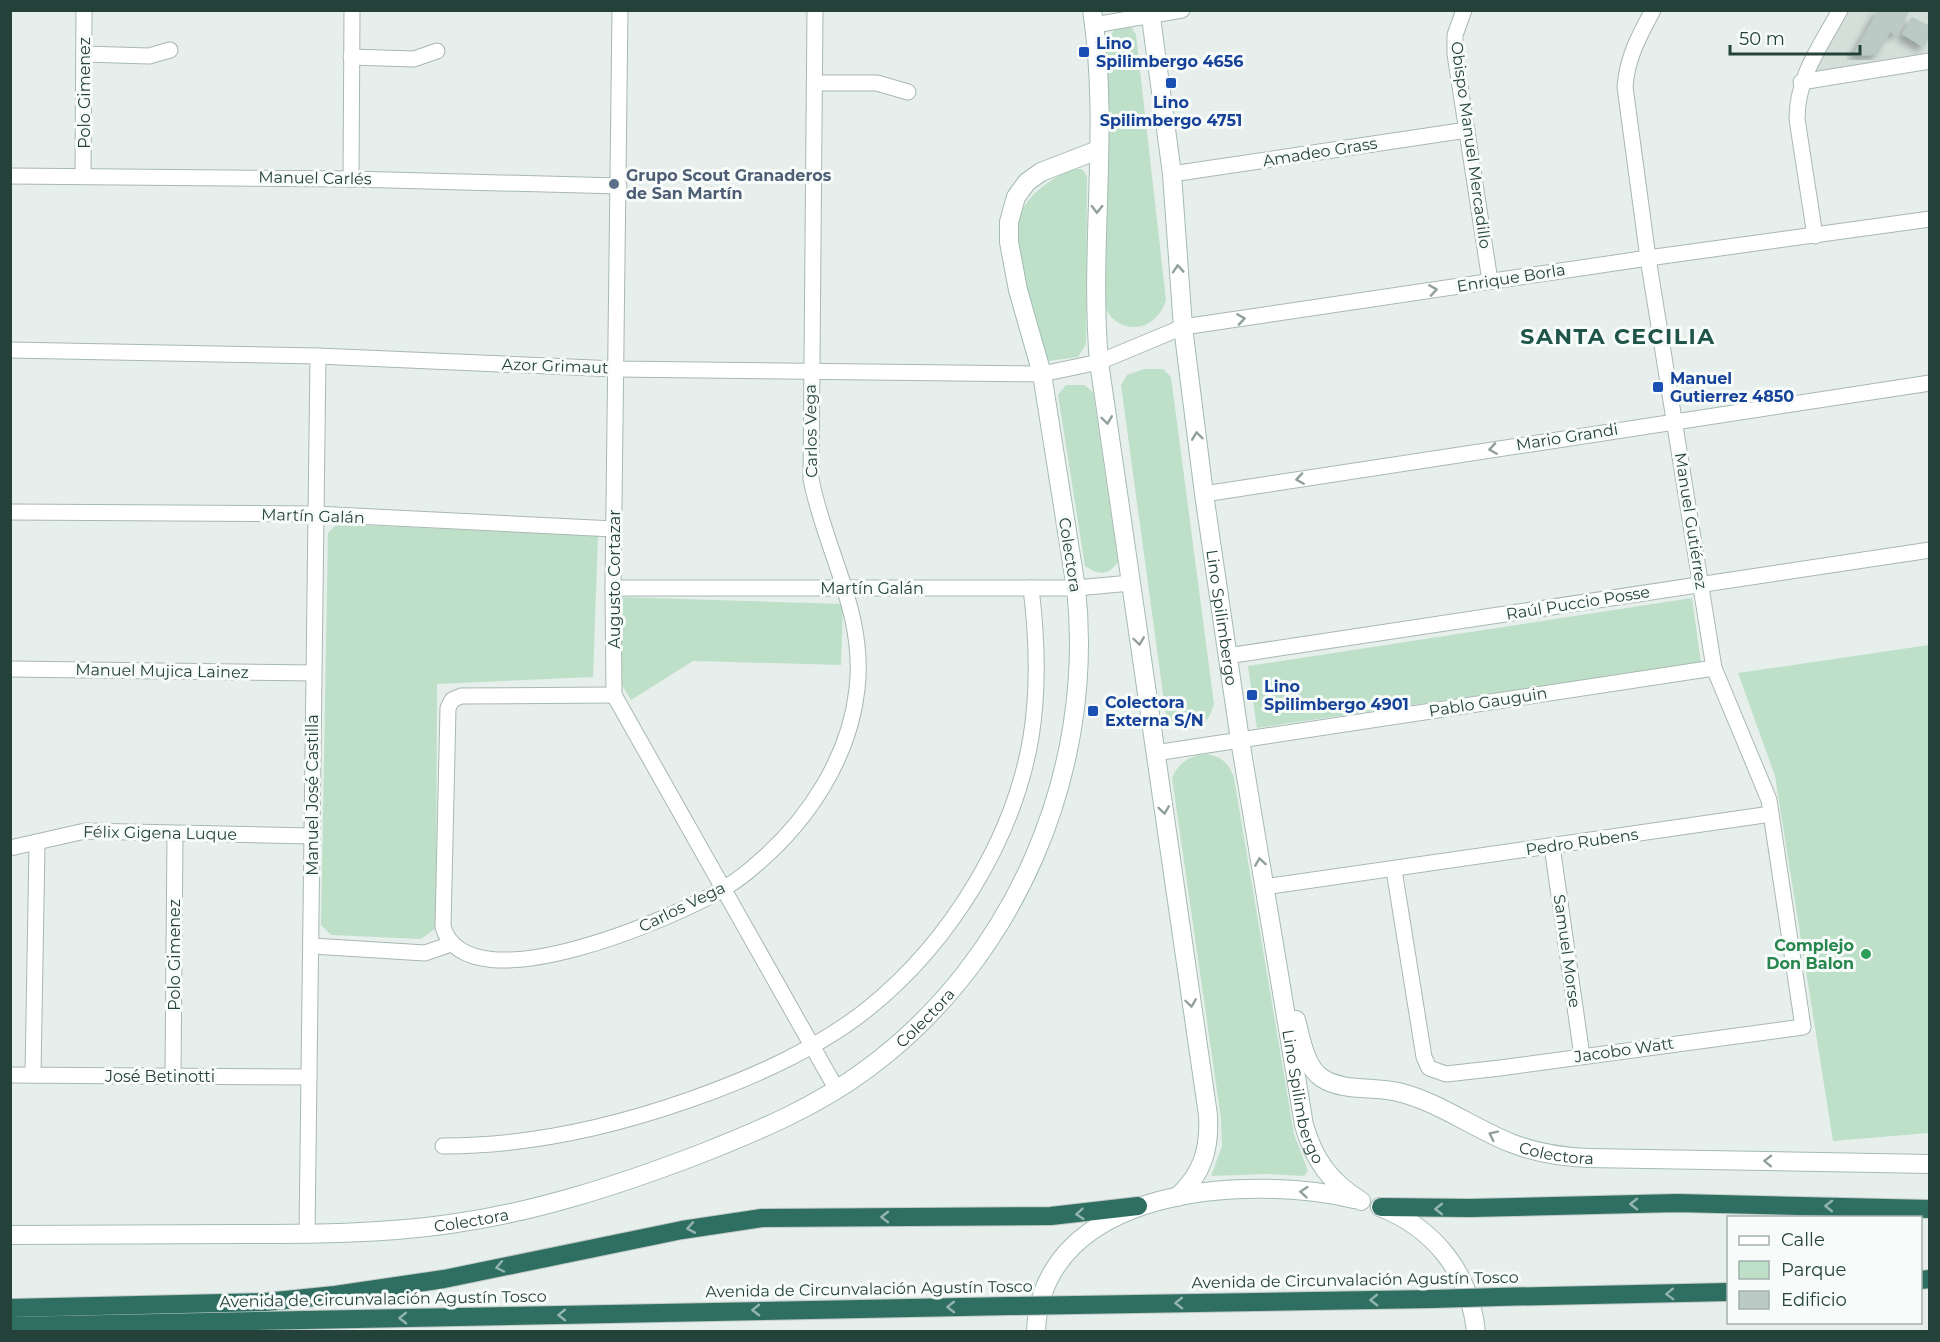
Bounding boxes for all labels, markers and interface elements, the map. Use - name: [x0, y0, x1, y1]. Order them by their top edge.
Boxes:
- scale bar: [1730, 18, 1860, 56]
- text: 50 m: [1739, 28, 1785, 50]
- place label: Lino Spilimbergo 4656: [1096, 34, 1244, 71]
- street label: Polo Gimenez: [75, 37, 94, 149]
- street label: Obispo Manuel Mercadillo: [1447, 40, 1495, 250]
- marker: Lino Spilimbergo 4656: [1077, 45, 1091, 59]
- marker: Lino Spilimbergo 4751: [1164, 76, 1178, 90]
- place label: Lino Spilimbergo 4751: [1100, 93, 1242, 130]
- street label: Amadeo Grass: [1261, 134, 1379, 170]
- place label: Grupo Scout Granaderos de San Martín: [626, 166, 832, 203]
- street label: Manuel Carlés: [258, 168, 372, 188]
- marker: Grupo Scout Granaderos de San Martín: [607, 177, 621, 191]
- one-way arrow: [1091, 204, 1103, 213]
- street label: Enrique Borla: [1455, 260, 1567, 296]
- one-way arrow: [1172, 264, 1185, 273]
- one-way arrow: [1429, 284, 1438, 296]
- one-way arrow: [1236, 313, 1245, 325]
- district label: SANTA CECILIA: [1520, 323, 1716, 350]
- street label: Azor Grimaut: [501, 355, 609, 377]
- place label: Manuel Gutierrez 4850: [1670, 369, 1794, 406]
- marker: Manuel Gutierrez 4850: [1651, 380, 1665, 394]
- street label: Carlos Vega: [801, 384, 821, 478]
- one-way arrow: [1100, 415, 1113, 425]
- street label: Mario Grandi: [1515, 420, 1619, 454]
- one-way arrow: [1191, 431, 1203, 440]
- one-way arrow: [1488, 442, 1497, 454]
- street label: Manuel Gutiérrez: [1671, 451, 1711, 591]
- one-way arrow: [1295, 472, 1305, 484]
- street label: Martín Galán: [261, 505, 365, 527]
- street label: Augusto Cortazar: [605, 509, 624, 649]
- street label: Colectora: [1055, 516, 1085, 594]
- street label: Lino Spilimbergo: [1203, 548, 1241, 687]
- street label: Martín Galán: [820, 579, 924, 598]
- street label: Raúl Puccio Posse: [1505, 582, 1651, 624]
- one-way arrow: [1133, 637, 1145, 646]
- street label: Manuel Mujica Lainez: [75, 660, 249, 682]
- place label: Lino Spilimbergo 4901: [1264, 677, 1409, 714]
- street label: Pablo Gauguin: [1428, 683, 1548, 721]
- marker: Lino Spilimbergo 4901: [1245, 688, 1259, 702]
- place label: Colectora Externa S/N: [1105, 693, 1204, 730]
- marker: Colectora Externa S/N: [1086, 704, 1100, 718]
- street label: Manuel José Castilla: [303, 714, 322, 876]
- one-way arrow: [1157, 806, 1169, 815]
- street label: Félix Gigena Luque: [83, 822, 237, 844]
- street label: Pedro Rubens: [1524, 825, 1640, 859]
- one-way arrow: [1255, 858, 1267, 867]
- street label: Carlos Vega: [636, 878, 728, 936]
- street label: Samuel Morse: [1550, 893, 1584, 1009]
- street label: Polo Gimenez: [165, 899, 184, 1011]
- place label: Complejo Don Balon: [1766, 936, 1854, 973]
- marker: Complejo Don Balon: [1859, 947, 1873, 961]
- street label: Colectora: [892, 984, 958, 1051]
- one-way arrow: [1185, 999, 1197, 1008]
- street label: Lino Spilimbergo: [1279, 1028, 1328, 1167]
- street label: Jacobo Watt: [1572, 1034, 1676, 1067]
- street label: José Betinotti: [104, 1067, 215, 1086]
- one-way arrow: [1488, 1131, 1499, 1142]
- street label: Colectora: [1517, 1137, 1594, 1168]
- one-way arrow: [1764, 1154, 1773, 1167]
- one-way arrow: [1299, 1186, 1308, 1199]
- one-way arrow: [1630, 1197, 1639, 1210]
- one-way arrow: [1825, 1200, 1834, 1212]
- one-way arrow: [1435, 1203, 1444, 1215]
- street label: Colectora: [433, 1204, 510, 1236]
- one-way arrow: [1075, 1207, 1084, 1220]
- one-way arrow: [880, 1211, 889, 1224]
- legend: [1727, 1216, 1922, 1324]
- one-way arrow: [686, 1222, 695, 1234]
- text: Calle: [1781, 1229, 1825, 1251]
- text: Parque: [1781, 1259, 1847, 1281]
- one-way arrow: [495, 1260, 505, 1273]
- street label: Avenida de Circunvalación Agustín Tosco: [1191, 1268, 1519, 1292]
- street label: Avenida de Circunvalación Agustín Tosco: [705, 1277, 1033, 1301]
- street label: Avenida de Circunvalación Agustín Tosco: [219, 1287, 547, 1311]
- one-way arrow: [1666, 1287, 1675, 1300]
- text: Edificio: [1781, 1289, 1847, 1311]
- one-way arrow: [1369, 1294, 1378, 1306]
- one-way arrow: [1174, 1297, 1183, 1309]
- one-way arrow: [947, 1301, 956, 1313]
- one-way arrow: [752, 1304, 761, 1317]
- one-way arrow: [557, 1309, 566, 1321]
- one-way arrow: [399, 1312, 408, 1324]

